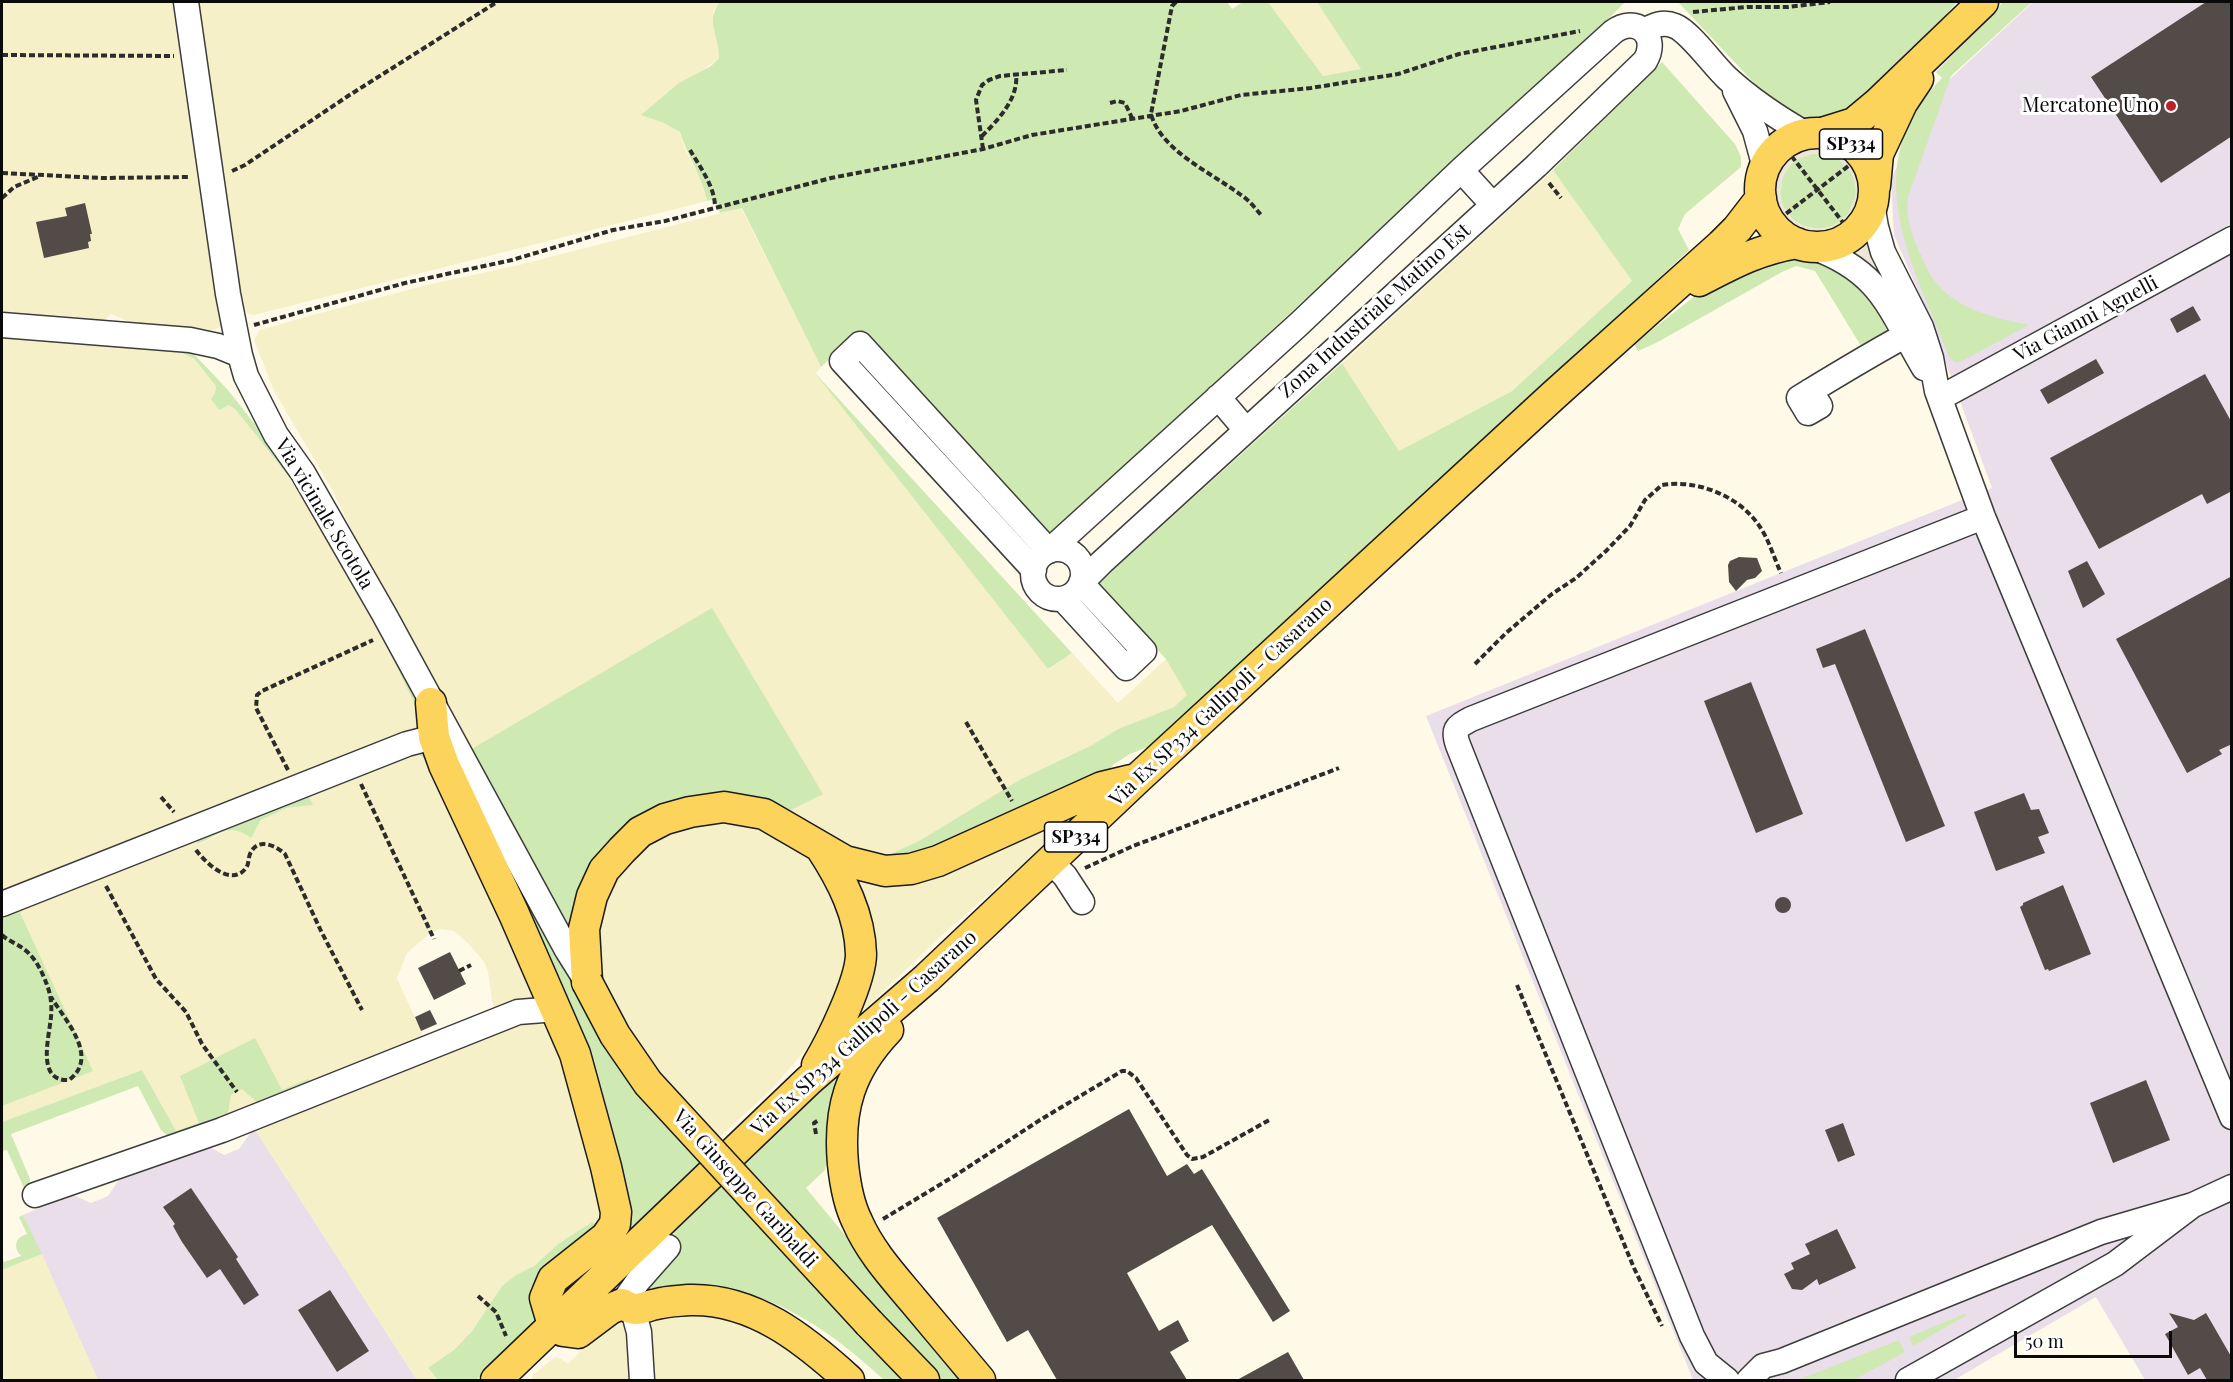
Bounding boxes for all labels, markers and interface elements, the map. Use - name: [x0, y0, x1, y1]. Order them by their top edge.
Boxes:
- place label: Mercatone Uno: [2022, 94, 2159, 118]
- marker: Mercatone Uno: [2164, 99, 2178, 113]
- road number: SP334: [1820, 129, 1882, 159]
- street label: Zona Industriale Matino Est: [1274, 219, 1476, 403]
- street label: Via Gianni Agnelli: [2010, 271, 2162, 367]
- street label: Via vicinale Scotola: [270, 434, 378, 594]
- street label: Via Ex SP334 Gallipoli - Casarano: [1105, 593, 1337, 811]
- road number: SP334: [1044, 822, 1108, 852]
- street label: Via Ex SP334 Gallipoli - Casarano: [746, 925, 982, 1141]
- street label: Via Giuseppe Garibaldi: [668, 1105, 822, 1273]
- scale bar: [2017, 1319, 2174, 1357]
- text: 50 m: [2025, 1329, 2064, 1353]

